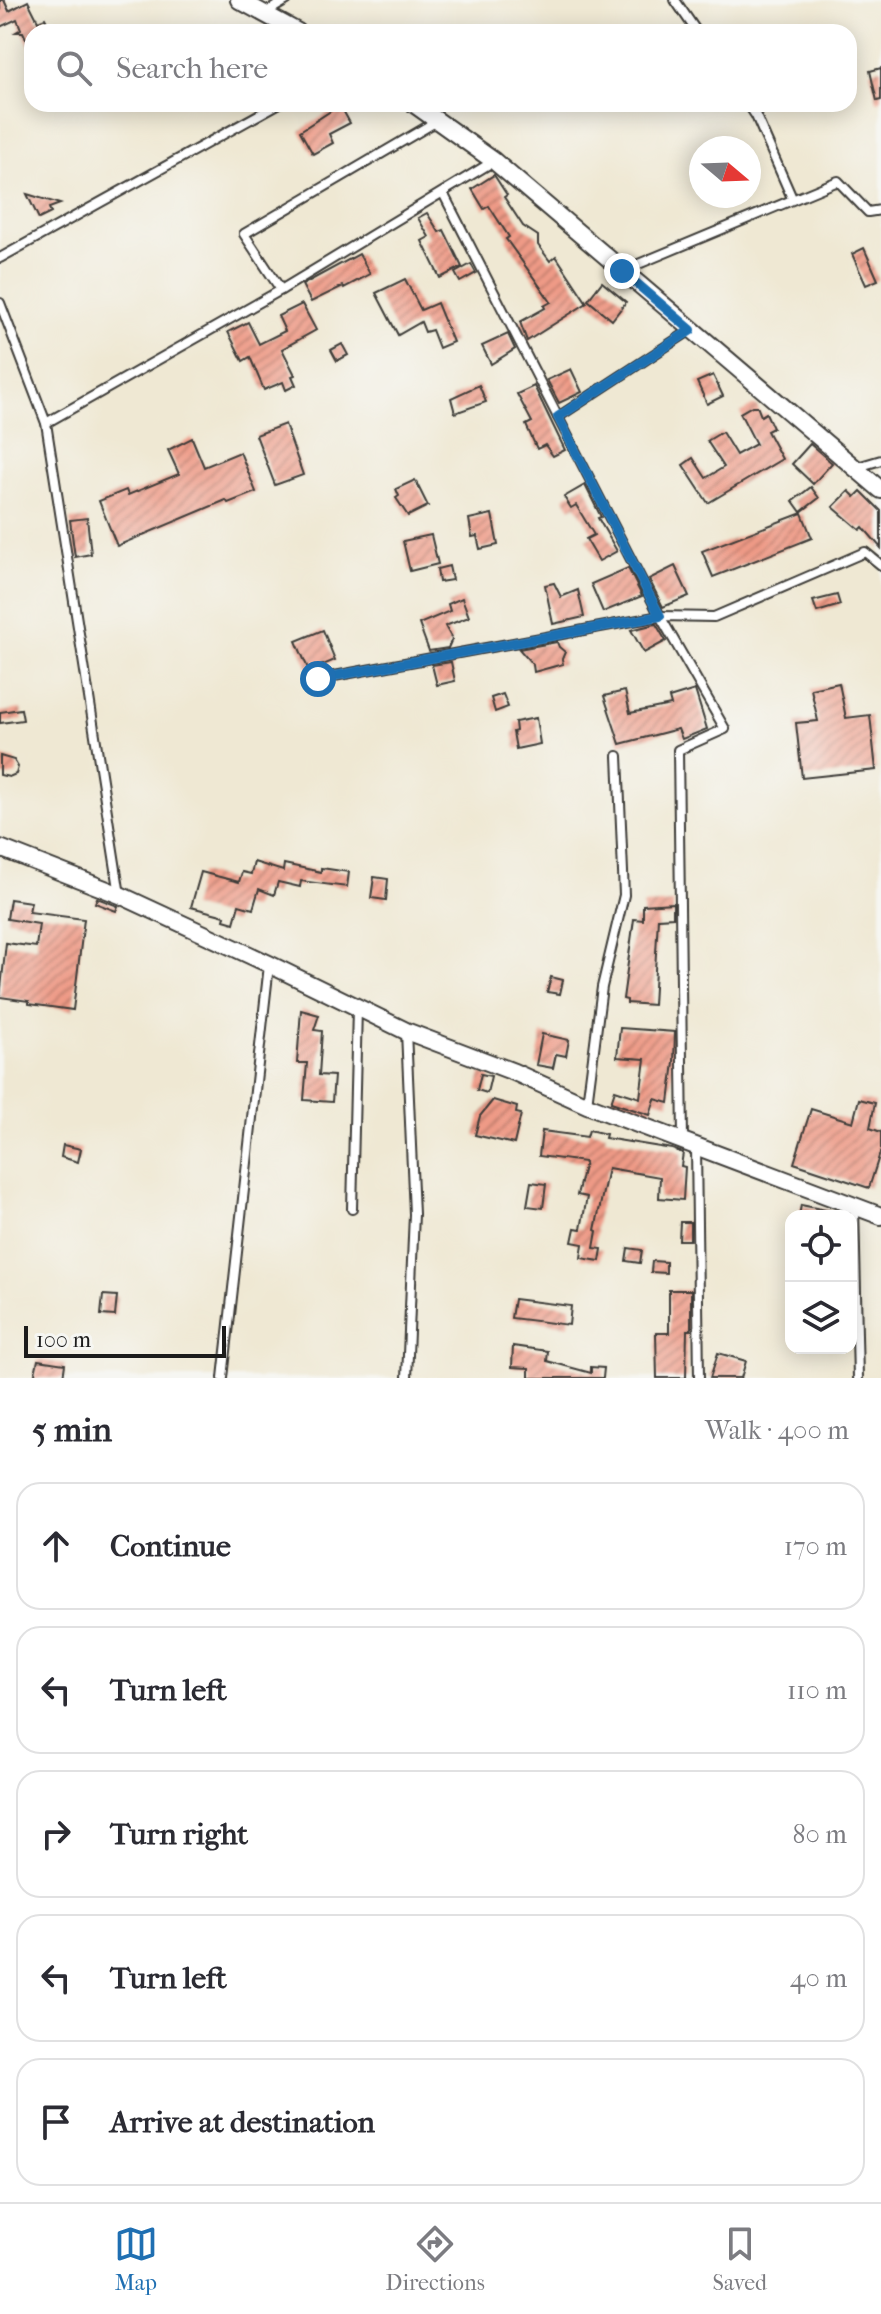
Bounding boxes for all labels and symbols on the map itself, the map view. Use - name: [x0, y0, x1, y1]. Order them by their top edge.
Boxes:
- north arrow: [689, 136, 761, 208]
- route end: [604, 253, 640, 289]
- route start: [300, 661, 336, 697]
- scale bar: [24, 1322, 226, 1358]

